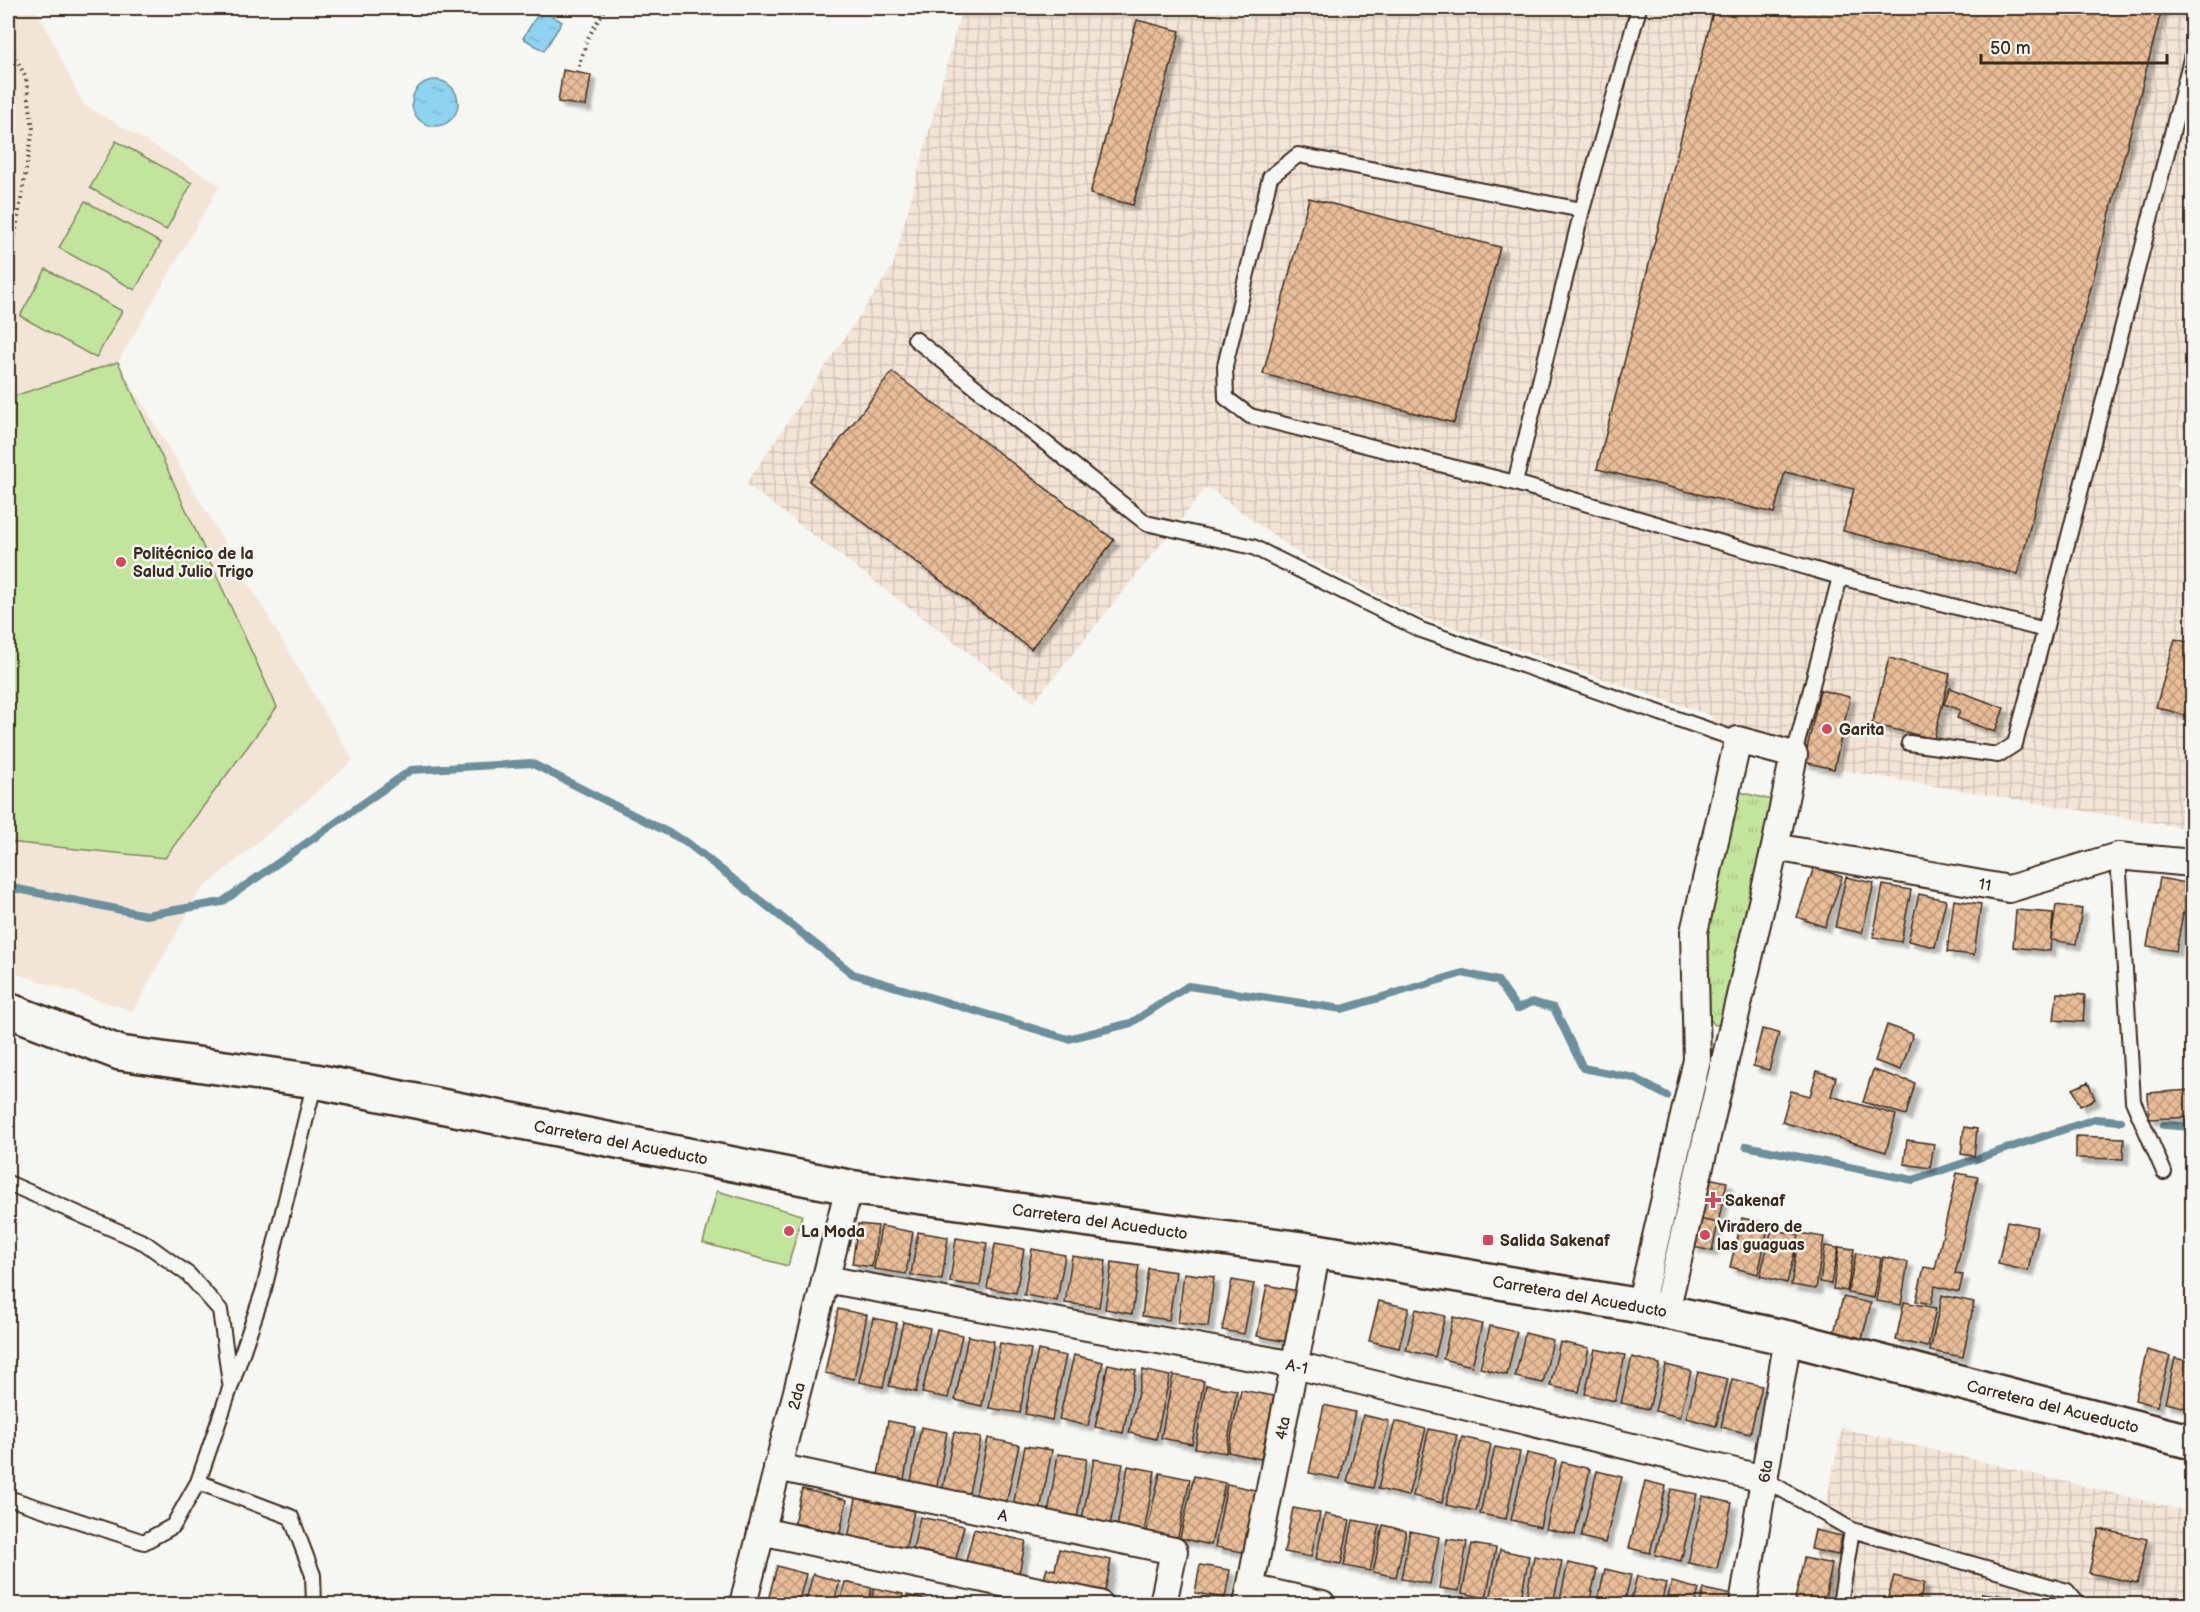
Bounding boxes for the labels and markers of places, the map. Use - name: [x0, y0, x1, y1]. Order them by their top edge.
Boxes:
- place label: Politécnico de la Salud Julio Trigo: [133, 545, 254, 582]
- marker: Politécnico de la Salud Julio Trigo: [114, 555, 128, 569]
- place label: Garita: [1839, 721, 1885, 740]
- marker: Garita: [1820, 722, 1834, 736]
- place label: Sakenaf: [1725, 1192, 1786, 1211]
- marker: Sakenaf: [1706, 1193, 1720, 1207]
- place label: Viradero de las guaguas: [1717, 1218, 1805, 1255]
- place label: La Moda: [801, 1223, 865, 1242]
- marker: La Moda: [782, 1224, 796, 1238]
- marker: Viradero de las guaguas: [1698, 1228, 1712, 1242]
- place label: Salida Sakenaf: [1500, 1232, 1611, 1251]
- marker: Salida Sakenaf: [1481, 1233, 1495, 1247]

